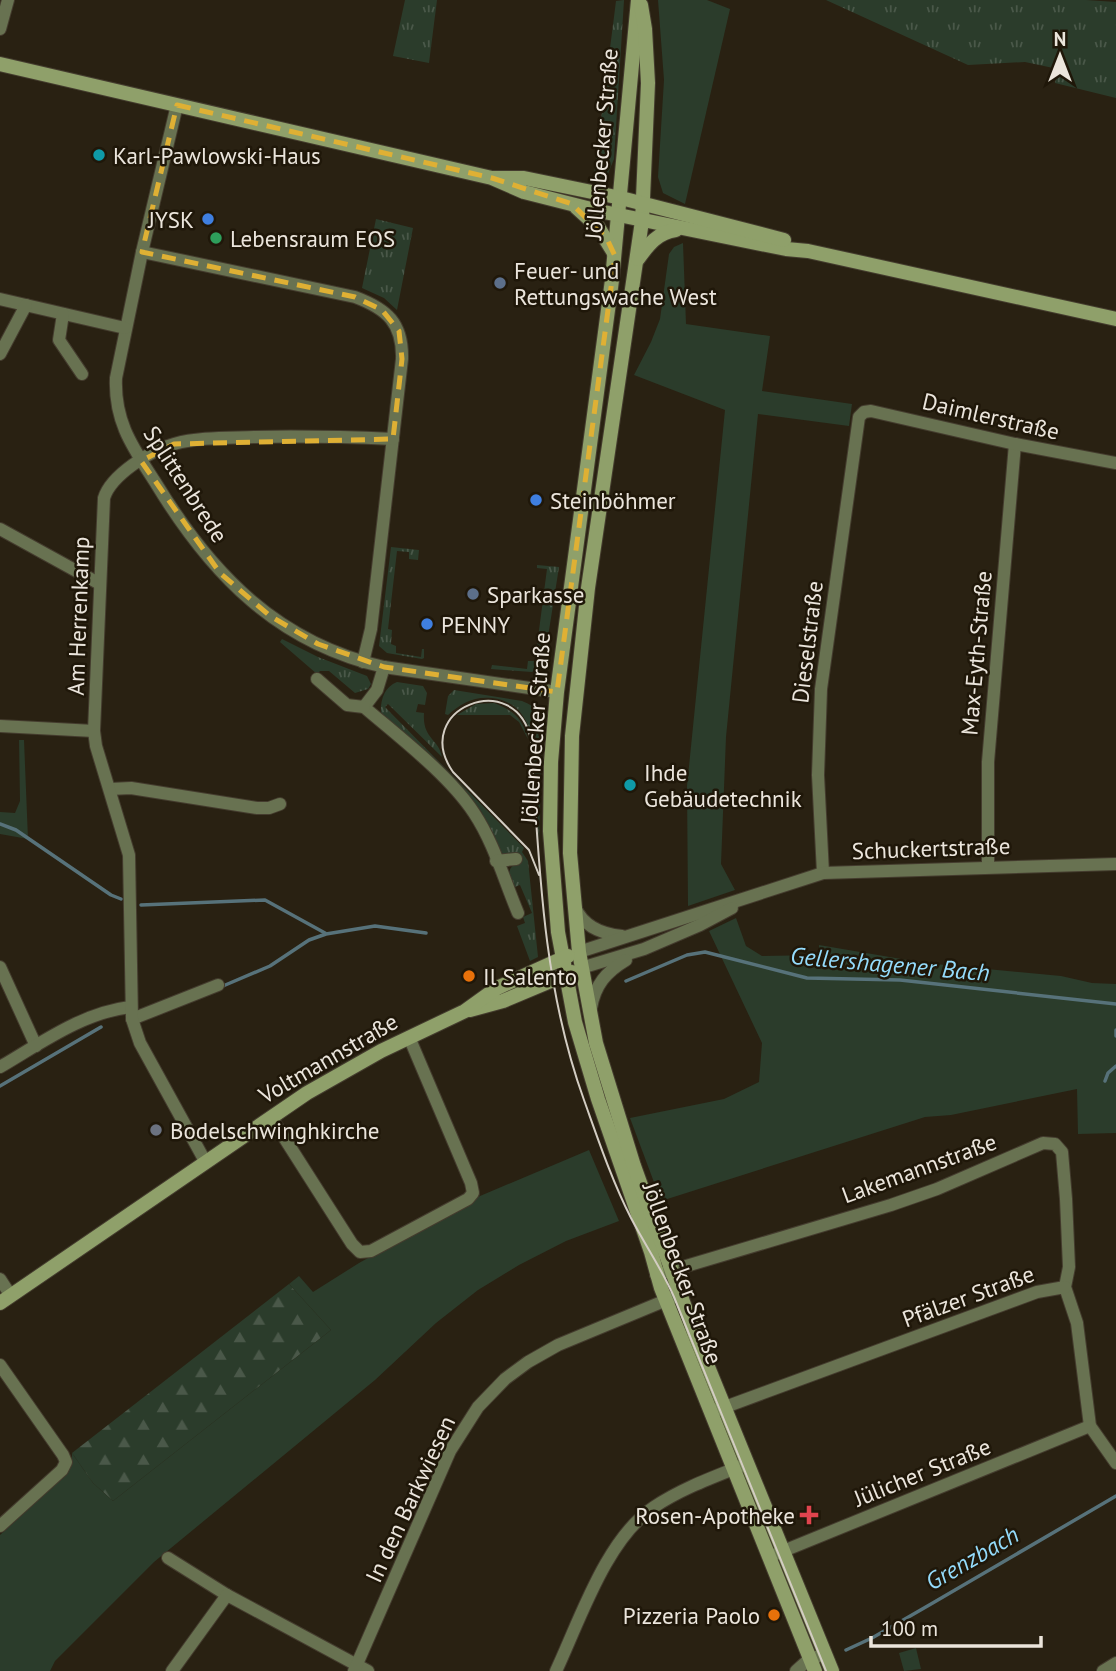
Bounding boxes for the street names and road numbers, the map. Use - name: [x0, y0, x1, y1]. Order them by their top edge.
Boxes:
- street label: Jöllenbecker Straße: [578, 47, 624, 242]
- street label: Daimlerstraße: [920, 386, 1062, 446]
- street label: Splittenbrede: [138, 420, 234, 548]
- street label: Am Herrenkamp: [61, 536, 95, 696]
- street label: Max-Eyth-Straße: [954, 570, 998, 736]
- street label: Dieselstraße: [785, 579, 829, 705]
- street label: Jöllenbecker Straße: [514, 631, 556, 826]
- street label: Schuckertstraße: [851, 831, 1011, 865]
- street label: Voltmannstraße: [252, 1006, 403, 1110]
- street label: Lakemannstraße: [838, 1127, 1000, 1209]
- street label: Jöllenbecker Straße: [636, 1177, 729, 1368]
- street label: Pfälzer Straße: [898, 1259, 1038, 1333]
- street label: In den Barkwiesen: [359, 1411, 461, 1587]
- street label: Jülicher Straße: [848, 1431, 995, 1513]

